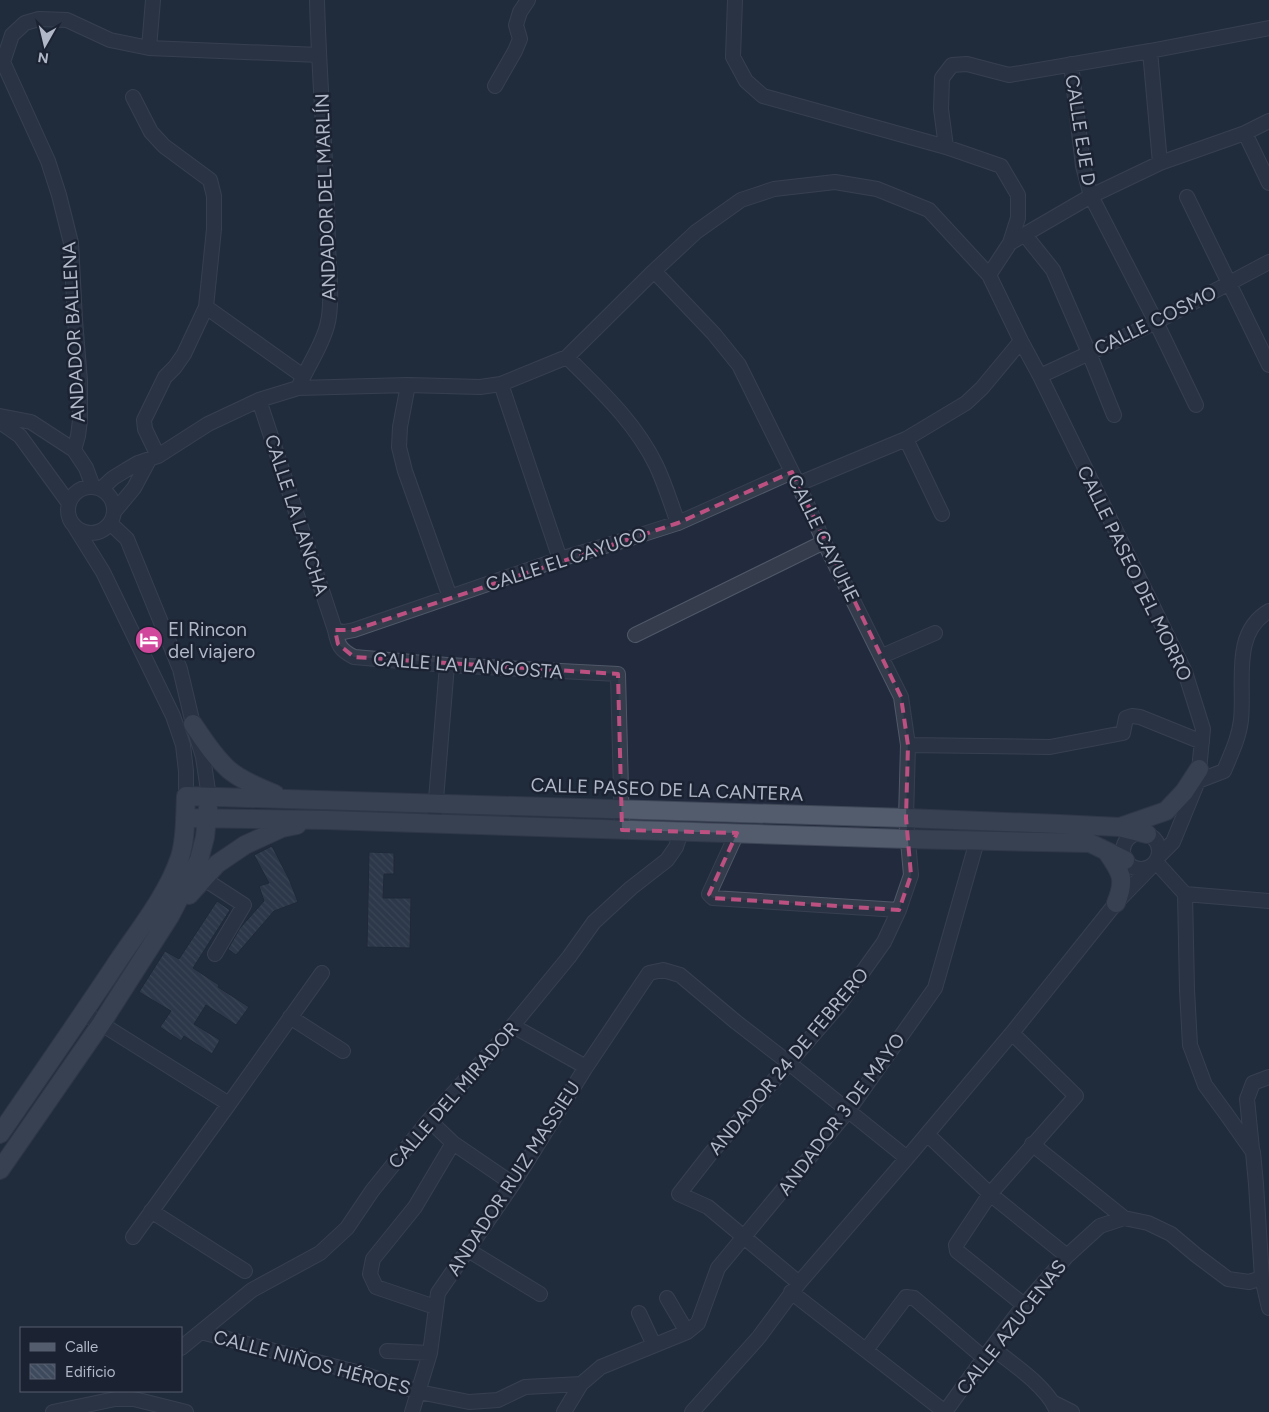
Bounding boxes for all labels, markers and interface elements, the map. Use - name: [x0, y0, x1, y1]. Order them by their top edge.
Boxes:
- north arrow: [20, 20, 70, 70]
- text: N: [37, 48, 50, 67]
- street label: CALLE EJE D: [1060, 73, 1101, 187]
- street label: ANDADOR DEL MARLÍN: [310, 93, 341, 301]
- street label: ANDADOR BALLENA: [57, 241, 90, 423]
- street label: CALLE COSMO: [1090, 281, 1220, 360]
- street label: CALLE LA LANCHA: [260, 432, 333, 599]
- street label: CALLE PASEO DEL MORRO: [1072, 462, 1197, 685]
- street label: CALLE CAYUHE: [783, 471, 864, 606]
- street label: CALLE EL CAYUCO: [483, 523, 650, 596]
- place label: El Rincon del viajero: [168, 618, 255, 663]
- hotel icon: El Rincon del viajero: [134, 625, 164, 655]
- street label: CALLE LA LANGOSTA: [372, 647, 564, 684]
- street label: CALLE PASEO DE LA CANTERA: [530, 773, 804, 806]
- street label: ANDADOR 24 DE FEBRERO: [703, 963, 873, 1159]
- street label: CALLE DEL MIRADOR: [383, 1017, 523, 1173]
- street label: ANDADOR 3 DE MAYO: [773, 1029, 910, 1200]
- street label: ANDADOR RUIZ MASSIEU: [442, 1077, 585, 1280]
- street label: CALLE AZUCENAS: [952, 1255, 1071, 1399]
- street label: CALLE NIÑOS HÉROES: [211, 1325, 413, 1400]
- legend: [20, 1327, 182, 1392]
- text: Calle: [65, 1338, 98, 1356]
- text: Edificio: [65, 1363, 116, 1381]

